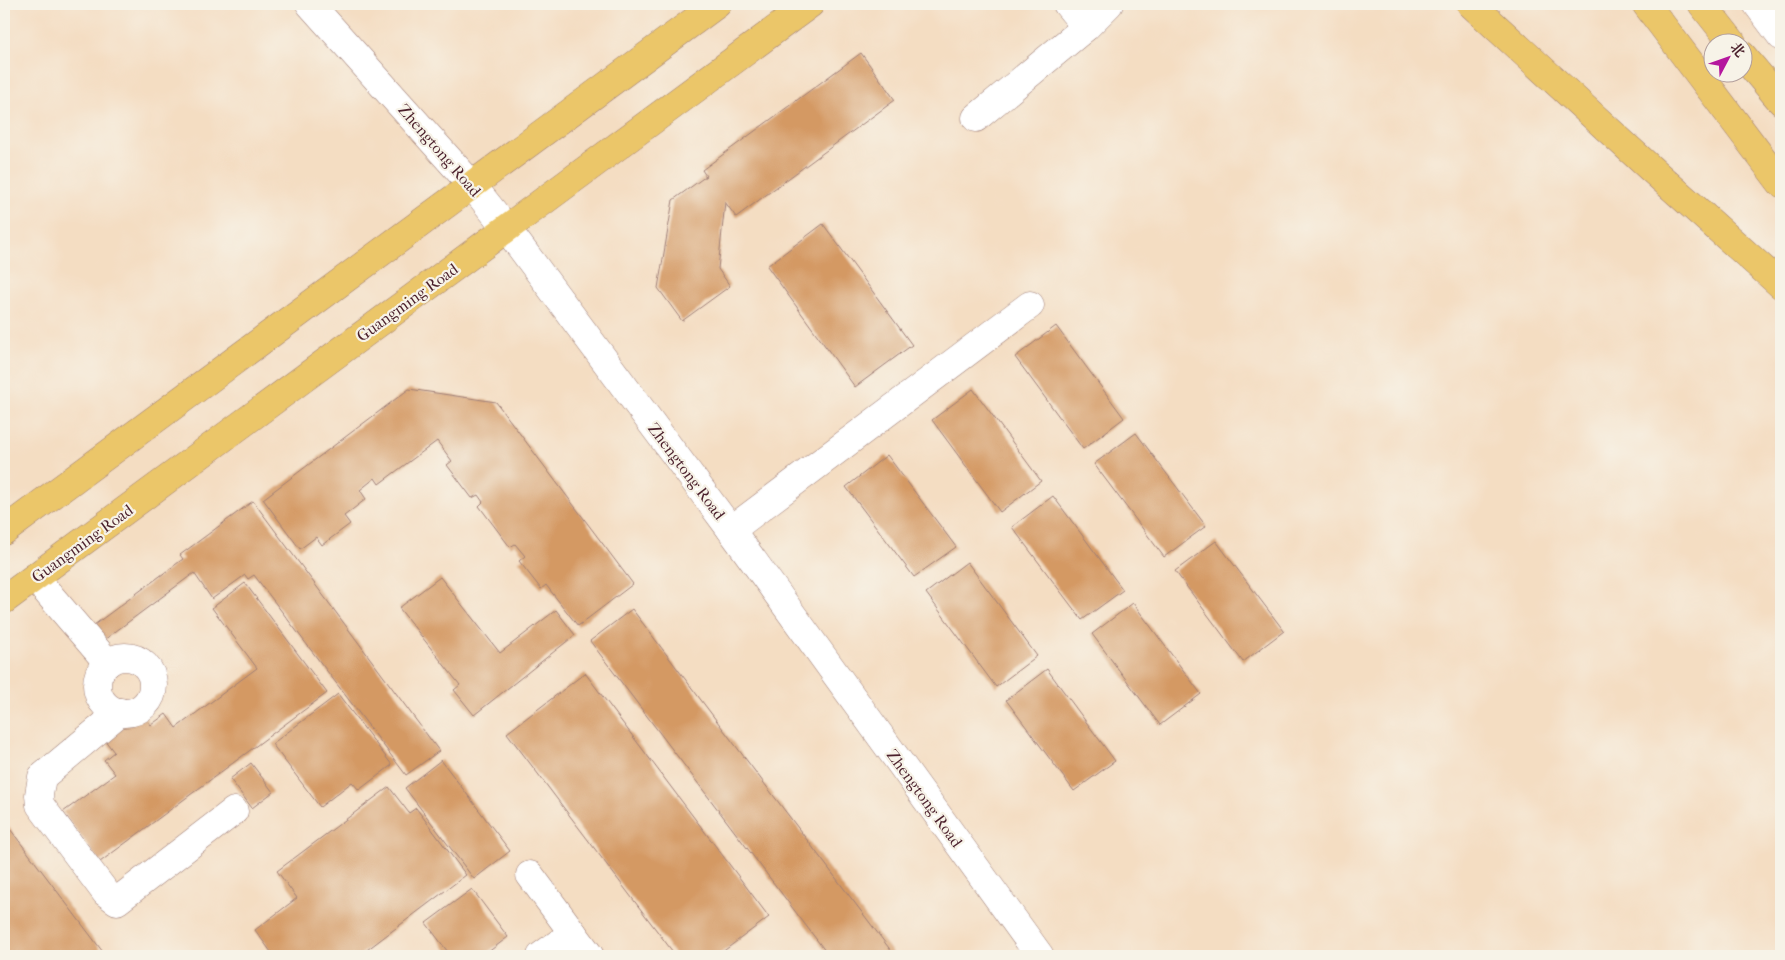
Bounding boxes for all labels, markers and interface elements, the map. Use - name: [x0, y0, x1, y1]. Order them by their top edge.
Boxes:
- north arrow: [1702, 32, 1752, 82]
- text: 北: [1726, 39, 1748, 61]
- street label: Zhengtong Road: [394, 100, 485, 201]
- street label: Guangming Road: [353, 259, 462, 346]
- street label: Zhengtong Road: [644, 419, 729, 524]
- street label: Guangming Road: [28, 500, 137, 587]
- street label: Zhengtong Road: [883, 746, 967, 851]

